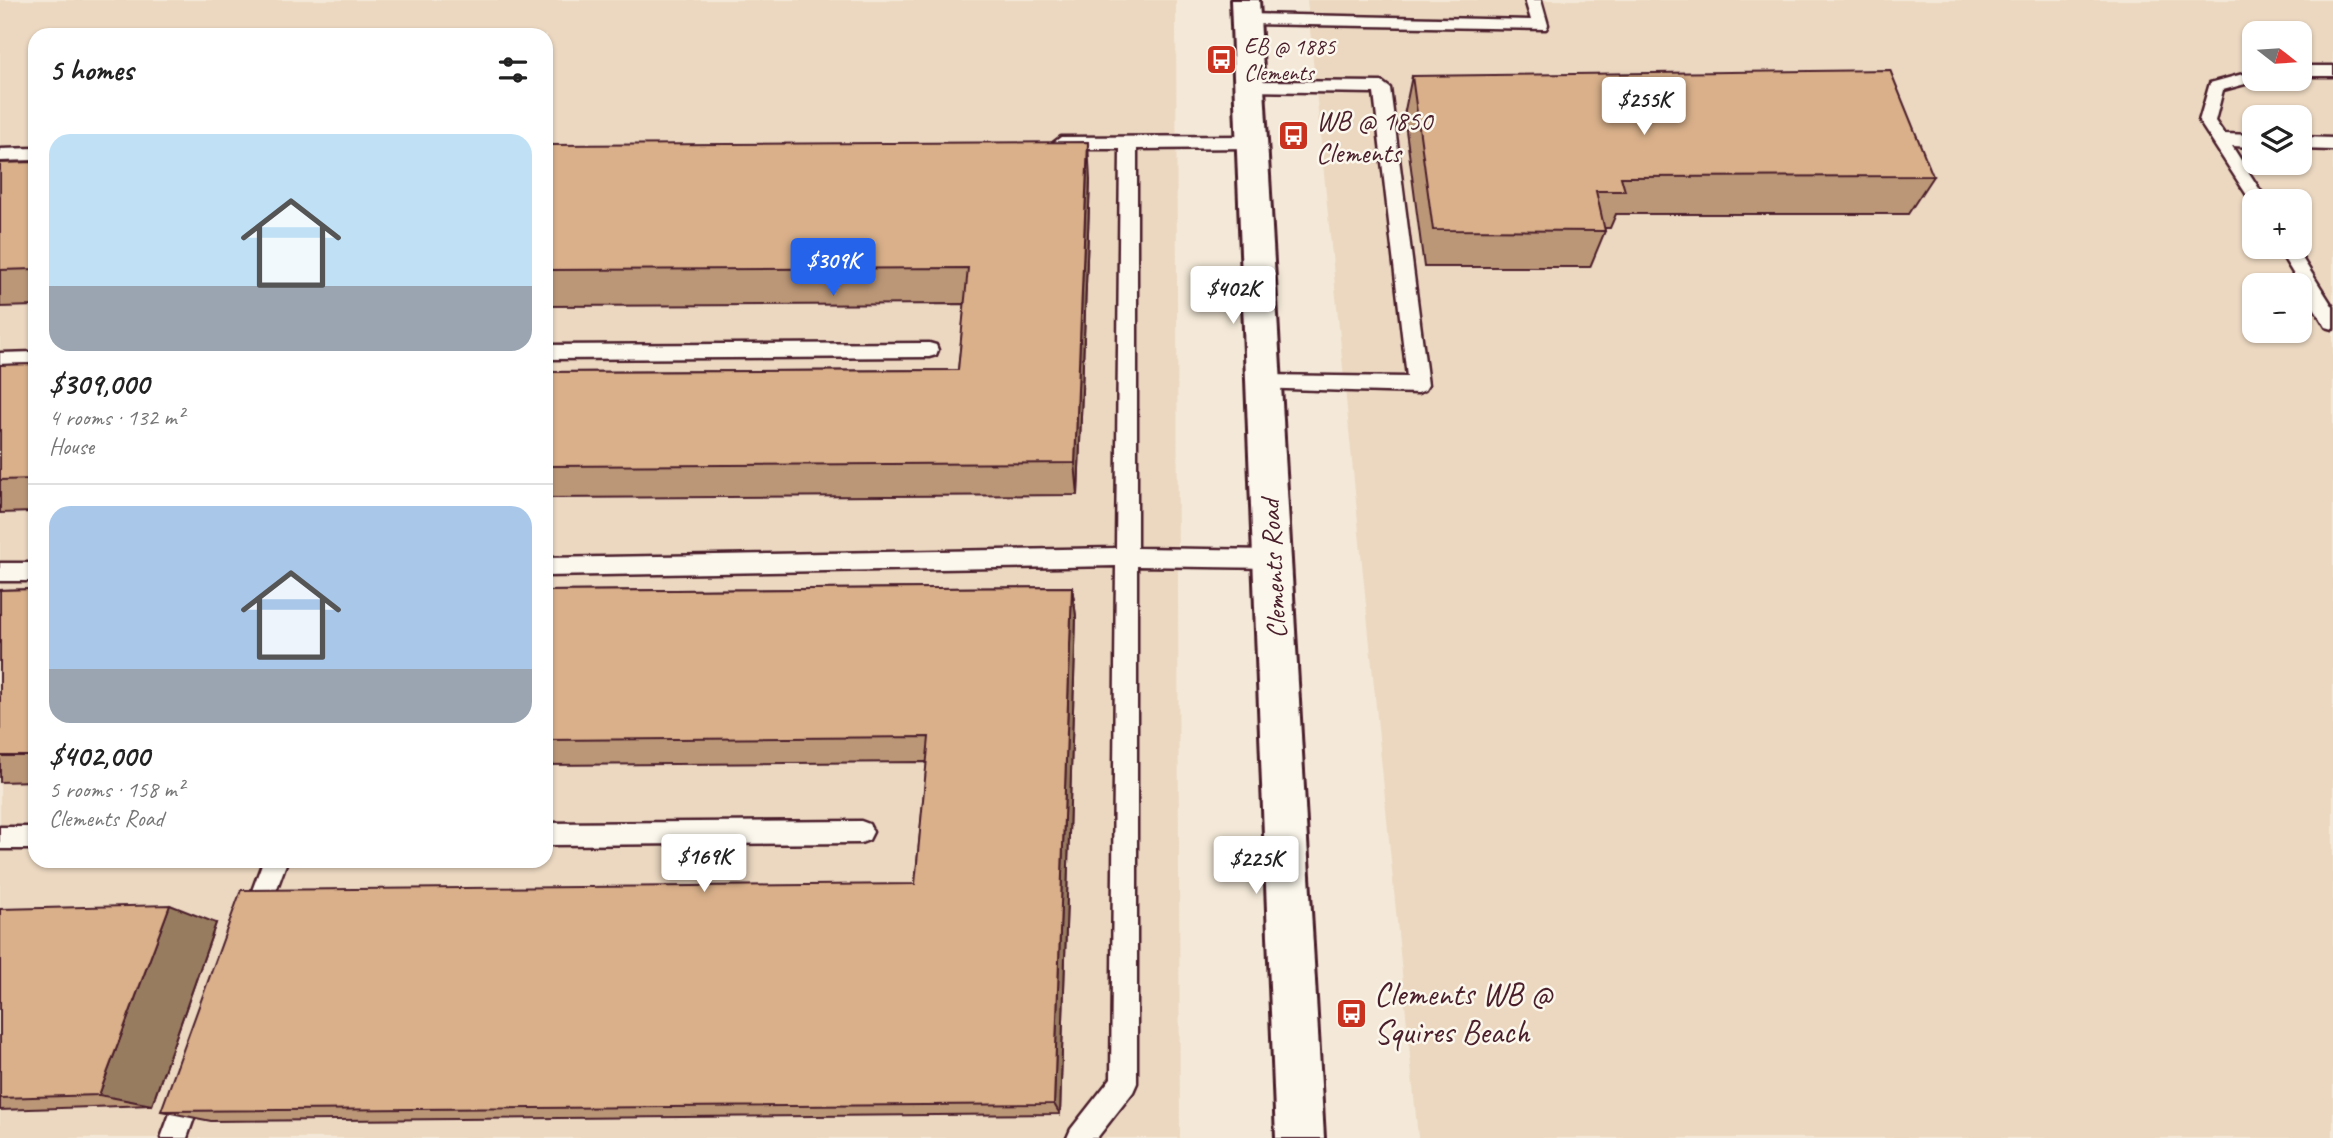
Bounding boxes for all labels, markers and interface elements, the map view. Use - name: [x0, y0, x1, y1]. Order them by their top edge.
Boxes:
- north arrow: [2242, 21, 2312, 91]
- map controls: [2242, 21, 2312, 343]
- place label: EB @ 1885 Clements: [1244, 32, 1337, 87]
- bus stop icon: EB @ 1885 Clements: [1204, 42, 1238, 76]
- text: 5 homes: [49, 51, 133, 89]
- icon: filters: [494, 51, 532, 89]
- pin: $255K: [1595, 78, 1693, 137]
- text: $255K: [1618, 85, 1670, 114]
- place label: WB @ 1850 Clements: [1316, 103, 1435, 170]
- button: layers: [2242, 105, 2312, 175]
- bus stop icon: WB @ 1850 Clements: [1276, 119, 1310, 153]
- icon: home: [228, 180, 354, 306]
- button: +: [2242, 189, 2312, 259]
- pin: $309K: [784, 238, 882, 298]
- text: $309K: [807, 246, 859, 275]
- pin: $402K: [1184, 266, 1282, 326]
- button: −: [2242, 273, 2312, 343]
- text: $402K: [1206, 274, 1260, 303]
- text: $309,000: [49, 365, 149, 403]
- text: 4 rooms · 132 m²: [49, 403, 184, 432]
- text: House: [49, 432, 94, 461]
- street label: Clements Road: [1252, 494, 1294, 640]
- icon: home: [228, 552, 354, 678]
- text: $402,000: [49, 737, 149, 775]
- text: 5 rooms · 158 m²: [49, 775, 184, 804]
- text: Clements Road: [49, 804, 164, 833]
- pin: $169K: [655, 834, 753, 894]
- pin: $225K: [1207, 836, 1305, 896]
- text: $169K: [677, 842, 731, 871]
- text: $225K: [1230, 844, 1282, 873]
- place label: Clements WB @ Squires Beach: [1374, 973, 1554, 1053]
- bus stop icon: Clements WB @ Squires Beach: [1334, 996, 1368, 1030]

